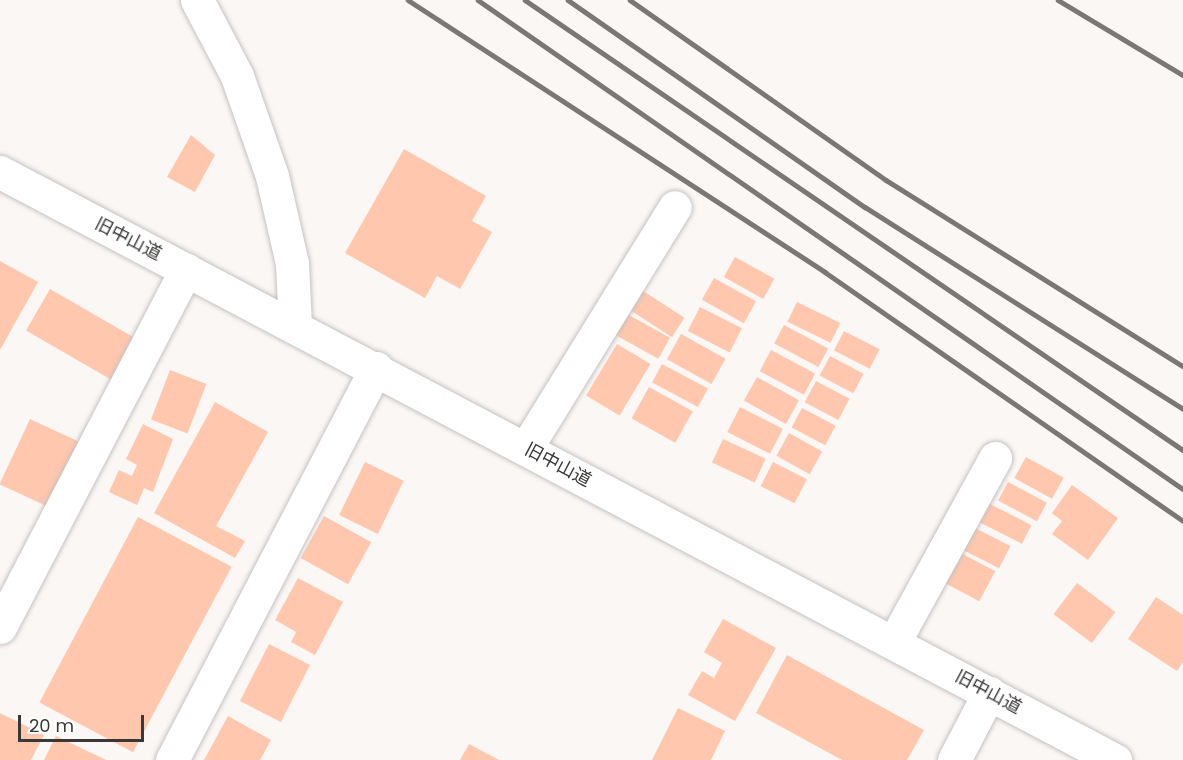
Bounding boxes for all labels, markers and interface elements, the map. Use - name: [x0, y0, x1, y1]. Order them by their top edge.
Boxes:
- street label: 旧中山道: [91, 213, 165, 265]
- street label: 旧中山道: [521, 439, 595, 491]
- street label: 旧中山道: [951, 666, 1025, 718]
- scale bar: [21, 703, 147, 741]
- text: 20 m: [29, 713, 74, 738]

